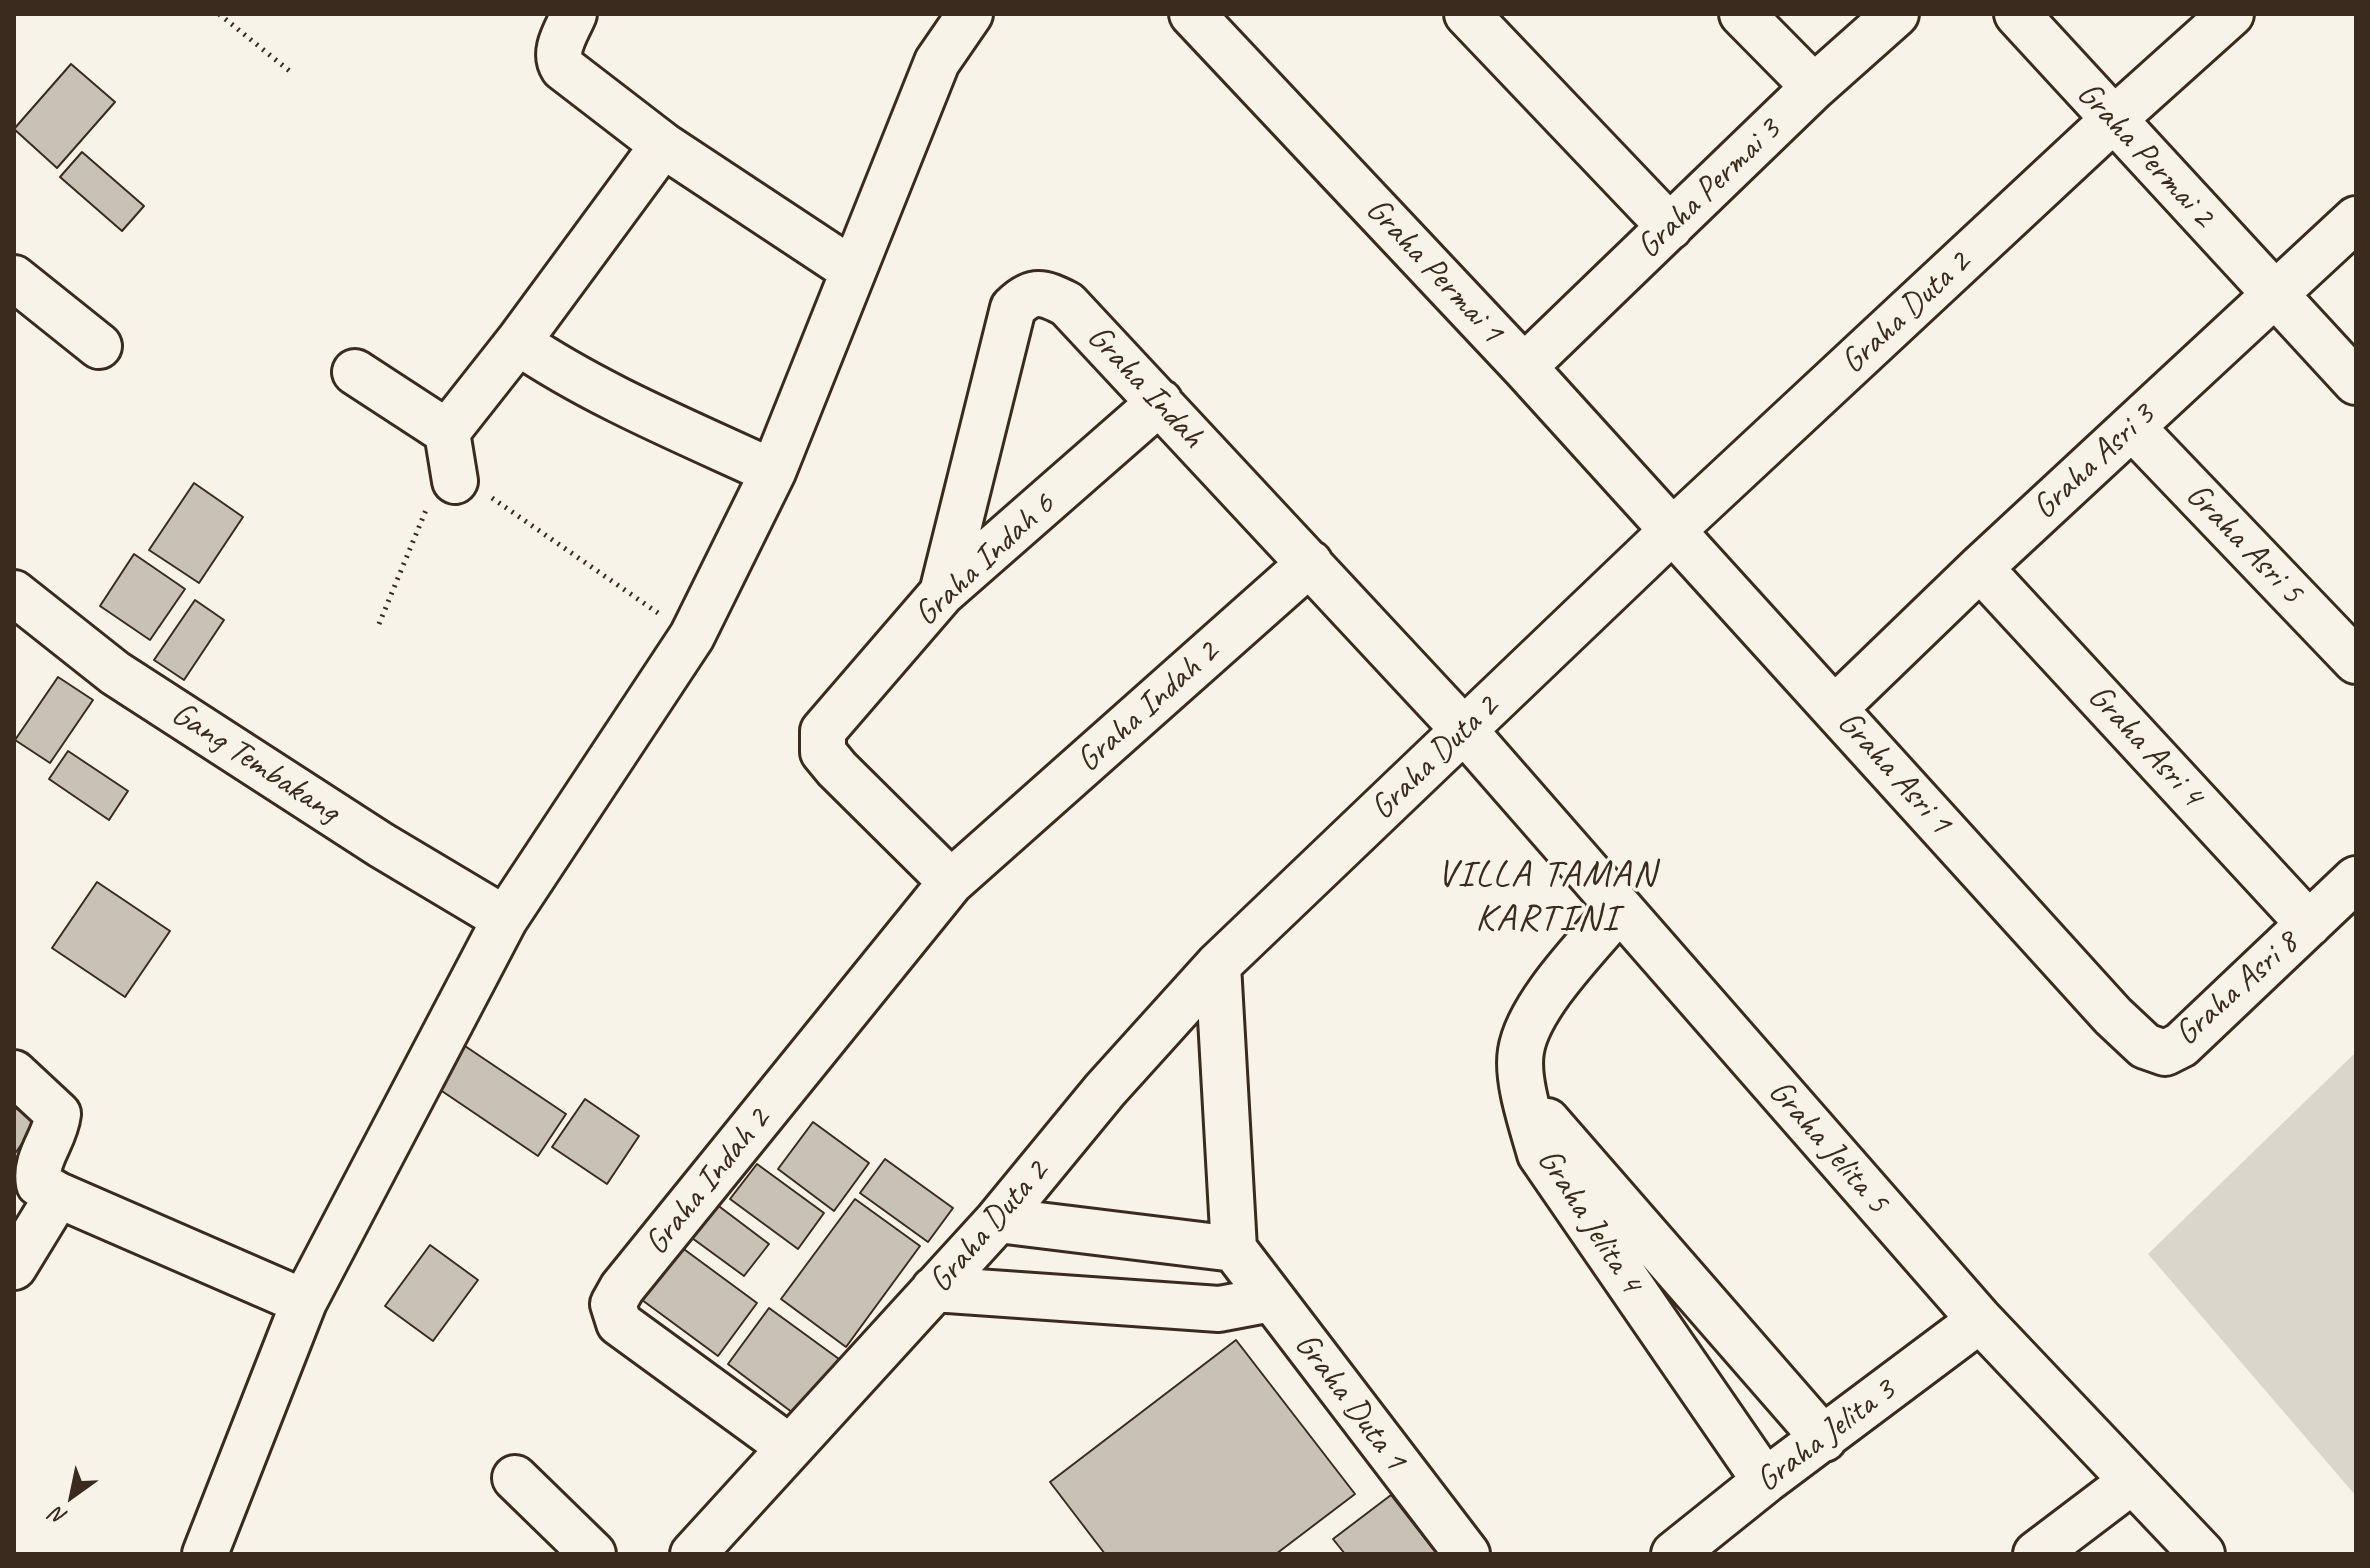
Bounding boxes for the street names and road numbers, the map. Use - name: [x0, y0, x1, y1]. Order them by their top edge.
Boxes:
- street label: Graha Permai 2: [2068, 74, 2222, 236]
- street label: Graha Permai 3: [1629, 111, 1789, 267]
- street label: Graha Permai 1: [1357, 190, 1511, 352]
- street label: Graha Duta 2: [1833, 243, 1979, 383]
- street label: Graha Indah: [1078, 317, 1212, 457]
- street label: Graha Asri 3: [2025, 396, 2163, 528]
- street label: Graha Asri 5: [2177, 475, 2311, 613]
- street label: Graha Indah 6: [907, 485, 1063, 635]
- street label: Graha Indah 2: [1069, 633, 1227, 781]
- street label: Graha Asri 4: [2079, 677, 2211, 815]
- street label: Graha Duta 2: [1363, 687, 1507, 829]
- street label: Gang Tembakang: [163, 694, 347, 832]
- street label: Graha Asri 1: [1828, 703, 1960, 843]
- street label: Graha Asri 8: [2167, 923, 2307, 1055]
- street label: Graha Jelita 5: [1759, 1072, 1897, 1222]
- street label: Graha Indah 2: [637, 1101, 779, 1263]
- street label: Graha Jelita 4: [1527, 1142, 1651, 1300]
- street label: Graha Duta 2: [921, 1153, 1057, 1301]
- street label: Graha Duta 1: [1285, 1325, 1415, 1479]
- street label: Graha Jelita 3: [1749, 1371, 1903, 1501]

